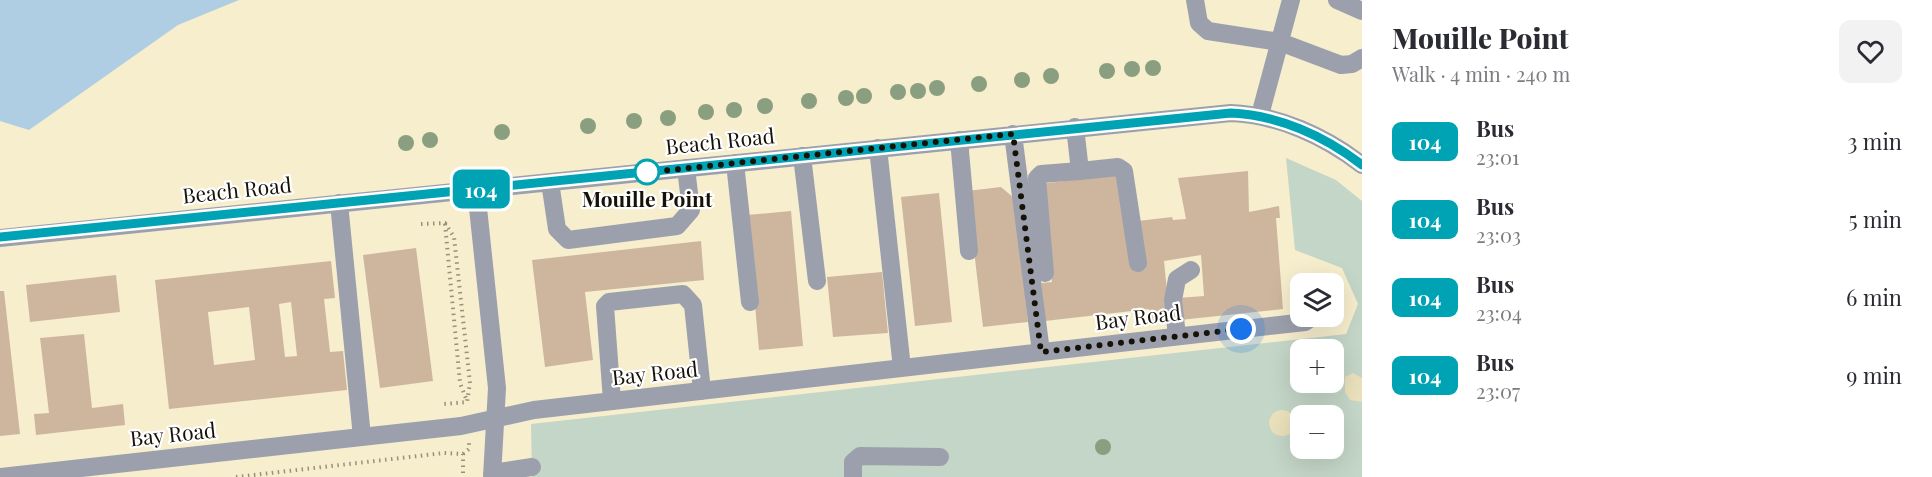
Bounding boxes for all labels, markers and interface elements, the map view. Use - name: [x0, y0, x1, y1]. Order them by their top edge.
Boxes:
- text: Mouille Point: [1392, 19, 1569, 56]
- button: heart: [1839, 20, 1902, 83]
- text: Walk · 4 min · 240 m: [1392, 60, 1570, 87]
- text: Bus: [1476, 113, 1514, 143]
- street label: Beach Road: [664, 120, 776, 160]
- text: 3 min: [1847, 126, 1902, 156]
- text: 104: [1409, 127, 1441, 155]
- text: 23:01: [1476, 143, 1519, 170]
- marker: Mouille Point: [634, 159, 660, 185]
- street label: Beach Road: [181, 169, 293, 209]
- line badge: 104: [446, 170, 516, 208]
- text: 104: [465, 175, 497, 203]
- place label: Mouille Point: [582, 184, 713, 212]
- text: Bus: [1476, 191, 1514, 221]
- text: 5 min: [1849, 204, 1902, 234]
- text: 104: [1409, 205, 1441, 233]
- text: 23:03: [1476, 221, 1521, 248]
- text: Bus: [1476, 269, 1514, 299]
- map controls: [1290, 273, 1344, 459]
- button: layers: [1290, 273, 1344, 327]
- text: 6 min: [1846, 282, 1902, 312]
- text: 104: [1409, 283, 1441, 311]
- street label: Bay Road: [1093, 297, 1182, 335]
- text: 23:04: [1476, 299, 1522, 326]
- your location: [1226, 314, 1256, 344]
- button: +: [1290, 339, 1344, 393]
- text: Bus: [1476, 347, 1514, 377]
- street label: Bay Road: [610, 354, 699, 390]
- text: 9 min: [1846, 360, 1902, 390]
- text: 104: [1409, 361, 1441, 389]
- text: 23:07: [1476, 377, 1520, 404]
- button: −: [1290, 405, 1344, 459]
- street label: Bay Road: [128, 415, 217, 451]

